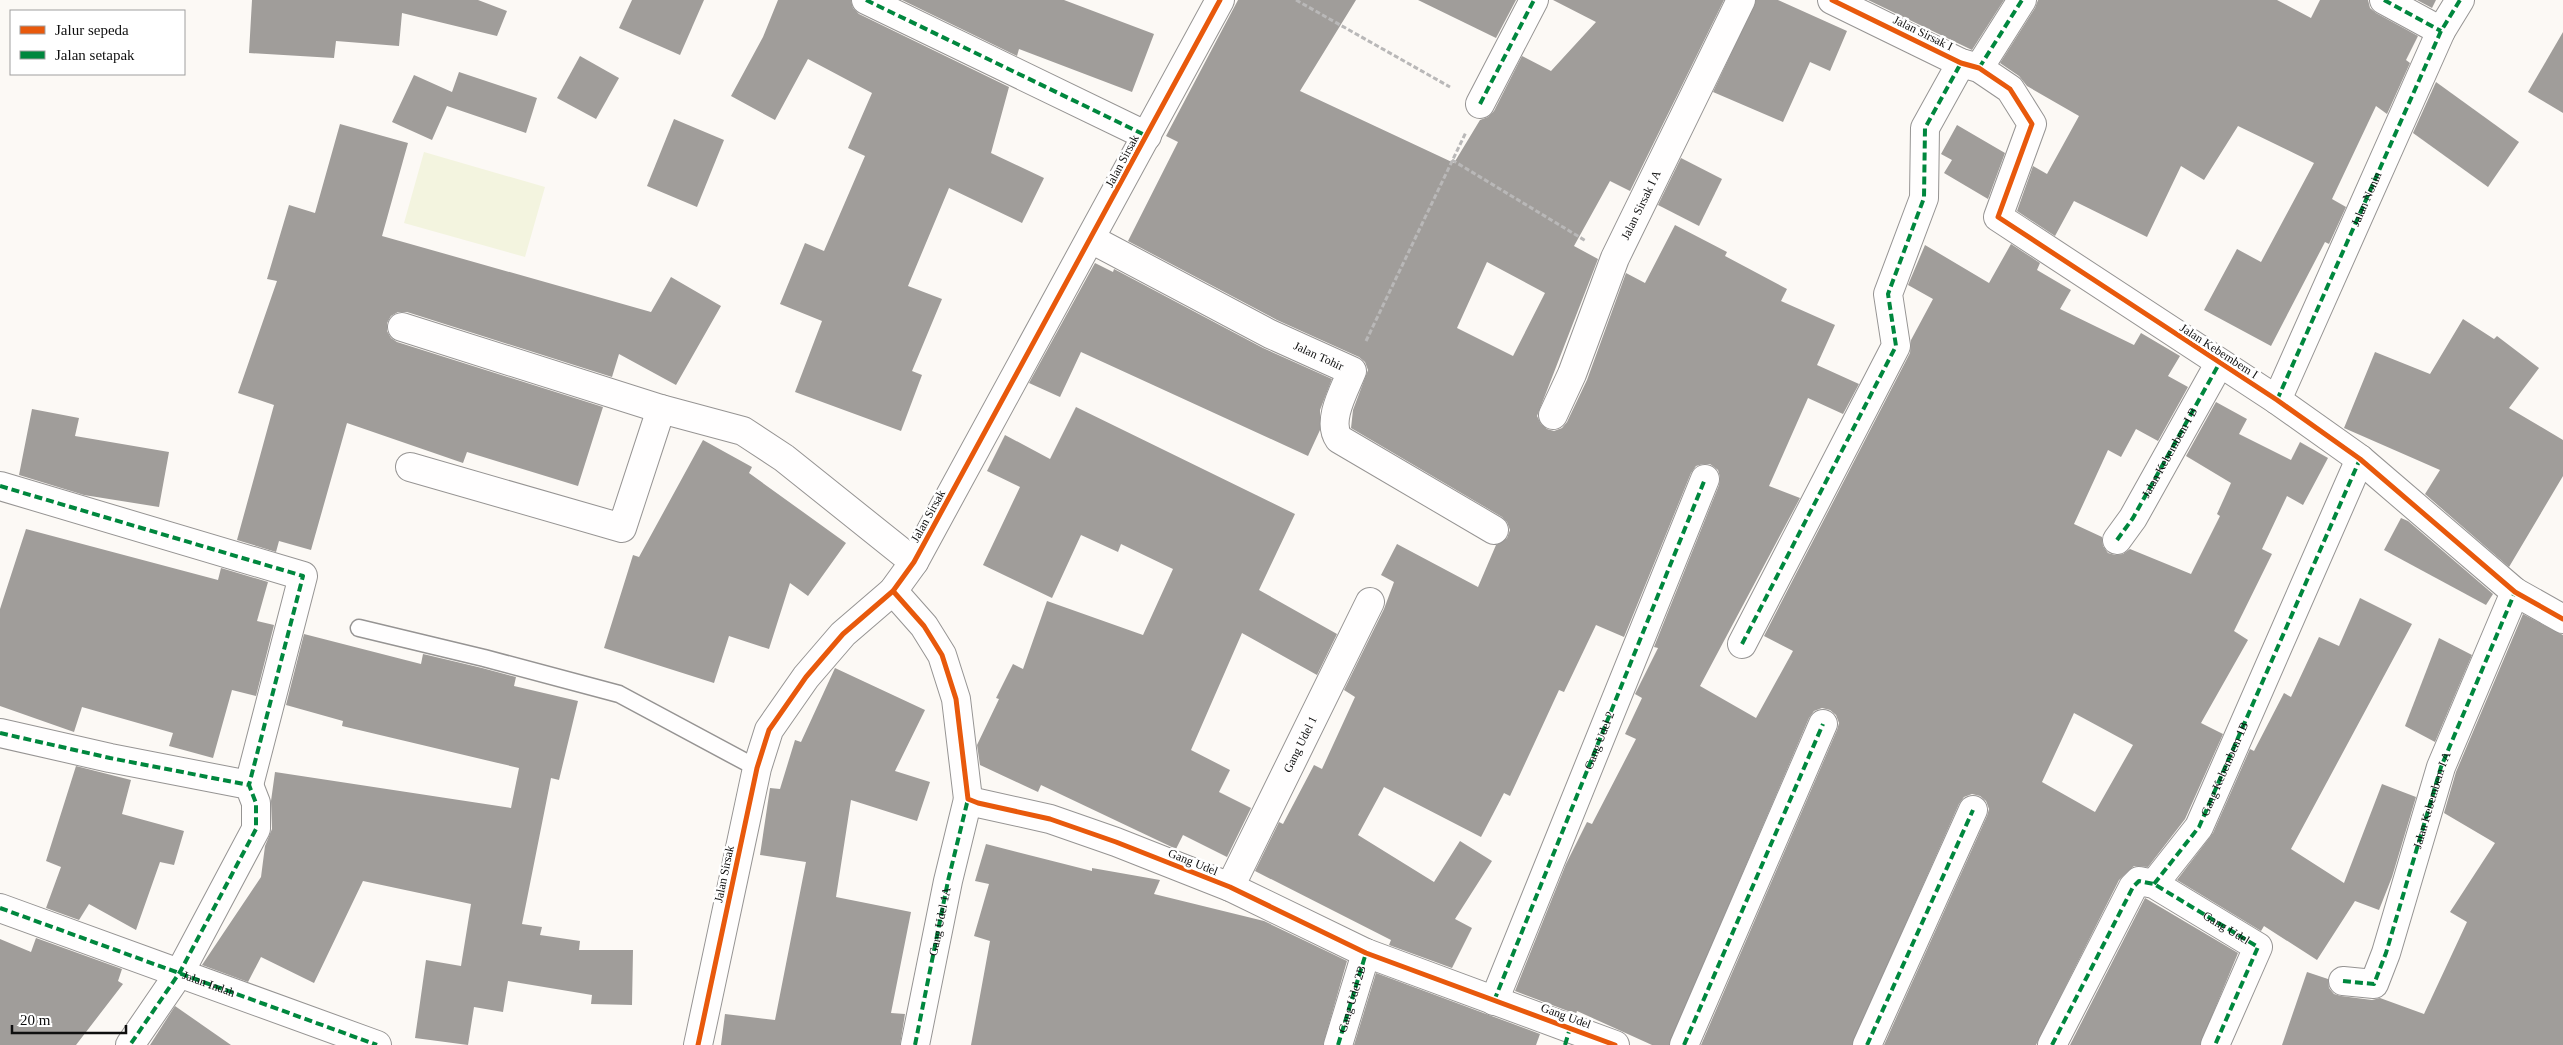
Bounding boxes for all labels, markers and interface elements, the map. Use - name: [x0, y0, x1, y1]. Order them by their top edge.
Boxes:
- legend: [10, 10, 185, 75]
- street label: Jalan Sirsak I: [1891, 13, 1955, 53]
- text: Jalur sepeda: [55, 22, 129, 38]
- text: Jalan setapak: [55, 47, 135, 63]
- street label: Jalan Sirsak: [1102, 132, 1142, 190]
- street label: Jalan Sirsak I A: [1618, 168, 1664, 242]
- street label: Jalan Nonin: [2348, 170, 2384, 228]
- street label: Jalan Kebembem I: [2177, 321, 2261, 381]
- street label: Jalan Tohir: [1291, 339, 1346, 373]
- street label: Jalan Kebembem I B: [2139, 405, 2200, 500]
- street label: Jalan Sirsak: [908, 487, 948, 545]
- street label: Gang Udel 2: [1581, 709, 1617, 772]
- street label: Gang Udel 1: [1280, 714, 1320, 775]
- street label: Gang Kebembem 1B: [2198, 720, 2251, 818]
- street label: Jalan Kebembem I A: [2410, 749, 2454, 850]
- street label: Jalan Sirsak: [711, 844, 737, 904]
- street label: Gang Udel: [1166, 846, 1220, 879]
- street label: Gang Udel 1A: [926, 885, 954, 957]
- street label: Gang Udel: [2200, 908, 2253, 948]
- street label: Gang Udel 2B: [1335, 964, 1369, 1034]
- street label: Jalan Indah: [180, 968, 237, 1000]
- street label: Gang Udel: [1539, 1000, 1594, 1032]
- scale bar: [12, 1002, 126, 1034]
- text: 20 m: [20, 1012, 51, 1028]

